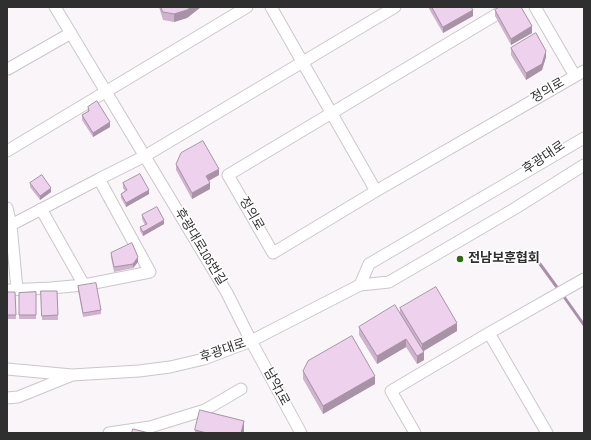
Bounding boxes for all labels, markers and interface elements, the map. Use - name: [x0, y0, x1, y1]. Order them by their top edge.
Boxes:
- street label: 정의로: [529, 75, 567, 107]
- street label: 후광대로: [520, 138, 568, 178]
- street label: 정의로: [235, 195, 267, 233]
- street label: 후광대로105번길: [171, 206, 229, 288]
- place label: 전남보훈협회: [468, 251, 540, 267]
- marker: 전남보훈협회: [455, 254, 465, 264]
- street label: 후광대로: [198, 336, 248, 366]
- street label: 남악1로: [260, 365, 292, 409]

